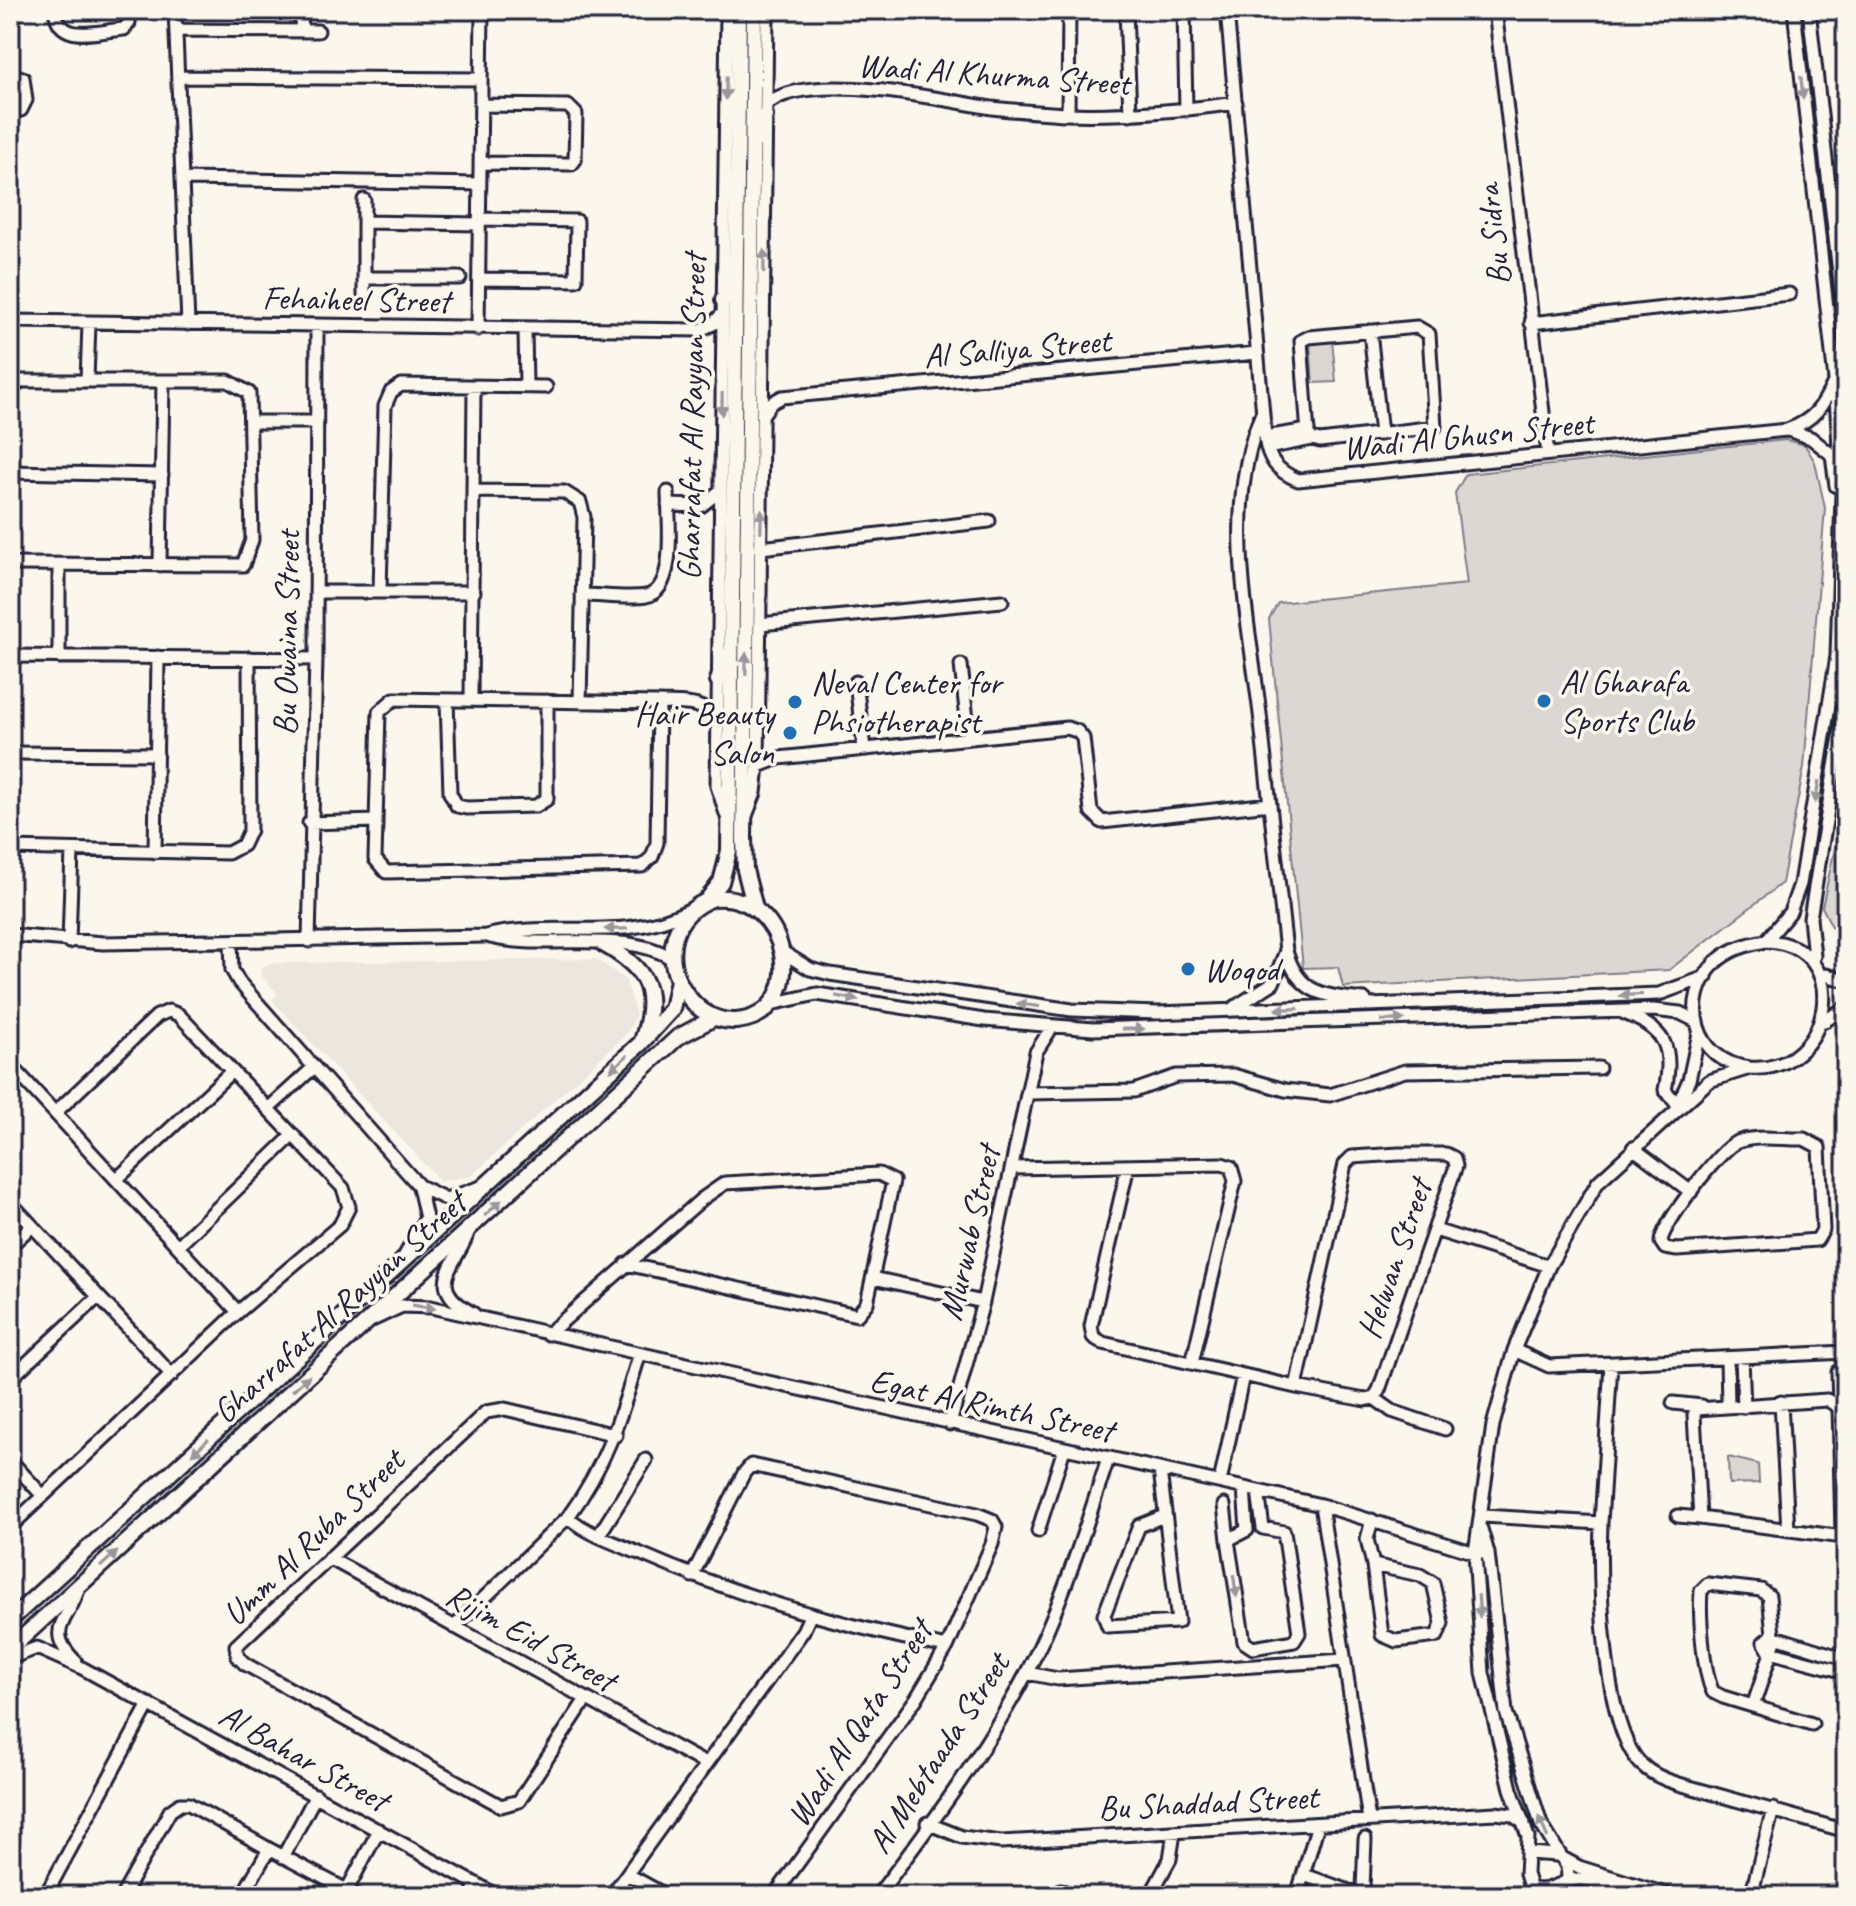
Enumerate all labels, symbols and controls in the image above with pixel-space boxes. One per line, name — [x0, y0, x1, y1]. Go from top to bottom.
street label: Wadi Al Khurma Street — [857, 43, 1135, 105]
one-way arrow — [719, 76, 732, 101]
one-way arrow — [1795, 76, 1808, 101]
street label: Bu Sidra — [1465, 179, 1520, 288]
one-way arrow — [758, 248, 770, 273]
street label: Gharrafat Al Rayyan Street — [667, 249, 715, 581]
street label: Fehaiheel Street — [262, 276, 455, 322]
street label: Al Salliya Street — [922, 318, 1116, 378]
one-way arrow — [716, 392, 728, 417]
street label: Wadi Al Ghusn Street — [1341, 400, 1599, 470]
one-way arrow — [755, 508, 767, 533]
street label: Bu Owaina Street — [263, 526, 309, 736]
one-way arrow — [740, 651, 752, 676]
place label: Al Gharafa Sports Club — [1560, 660, 1696, 742]
place label: Neval Center for Phsiotherapist — [811, 661, 1005, 743]
place label: Hair Beauty Salon — [634, 692, 777, 774]
marker: Al Gharafa Sports Club — [1535, 692, 1553, 710]
marker: Neval Center for Phsiotherapist — [786, 693, 804, 711]
marker: Hair Beauty Salon — [781, 724, 799, 742]
one-way arrow — [1811, 780, 1823, 805]
one-way arrow — [603, 922, 628, 935]
place label: Woqod — [1204, 948, 1284, 991]
marker: Woqod — [1179, 960, 1197, 978]
one-way arrow — [1618, 989, 1643, 1002]
one-way arrow — [835, 993, 860, 1005]
one-way arrow — [1015, 998, 1040, 1011]
one-way arrow — [1274, 1002, 1299, 1015]
one-way arrow — [1381, 1014, 1406, 1027]
one-way arrow — [1121, 1023, 1146, 1035]
one-way arrow — [609, 1054, 629, 1071]
street label: Murwab Street — [928, 1137, 1011, 1324]
street label: Helwan Street — [1347, 1169, 1443, 1344]
street label: Gharrafat Al Rayyan Street — [203, 1179, 478, 1432]
one-way arrow — [483, 1200, 502, 1218]
one-way arrow — [412, 1301, 437, 1314]
street label: Egat Al Rimth Street — [867, 1358, 1122, 1453]
one-way arrow — [291, 1375, 310, 1393]
one-way arrow — [190, 1437, 209, 1455]
street label: Umm Al Ruba Street — [213, 1437, 416, 1634]
one-way arrow — [99, 1550, 118, 1568]
street label: Rijim Eid Street — [439, 1573, 627, 1703]
one-way arrow — [1229, 1574, 1242, 1599]
one-way arrow — [1473, 1594, 1486, 1619]
street label: Wadi Al Qata Street — [776, 1608, 944, 1834]
street label: Al Mebtaada Street — [857, 1642, 1021, 1861]
street label: Al Bahar Street — [212, 1693, 400, 1823]
street label: Bu Shaddad Street — [1097, 1775, 1323, 1829]
one-way arrow — [1537, 1815, 1550, 1838]

